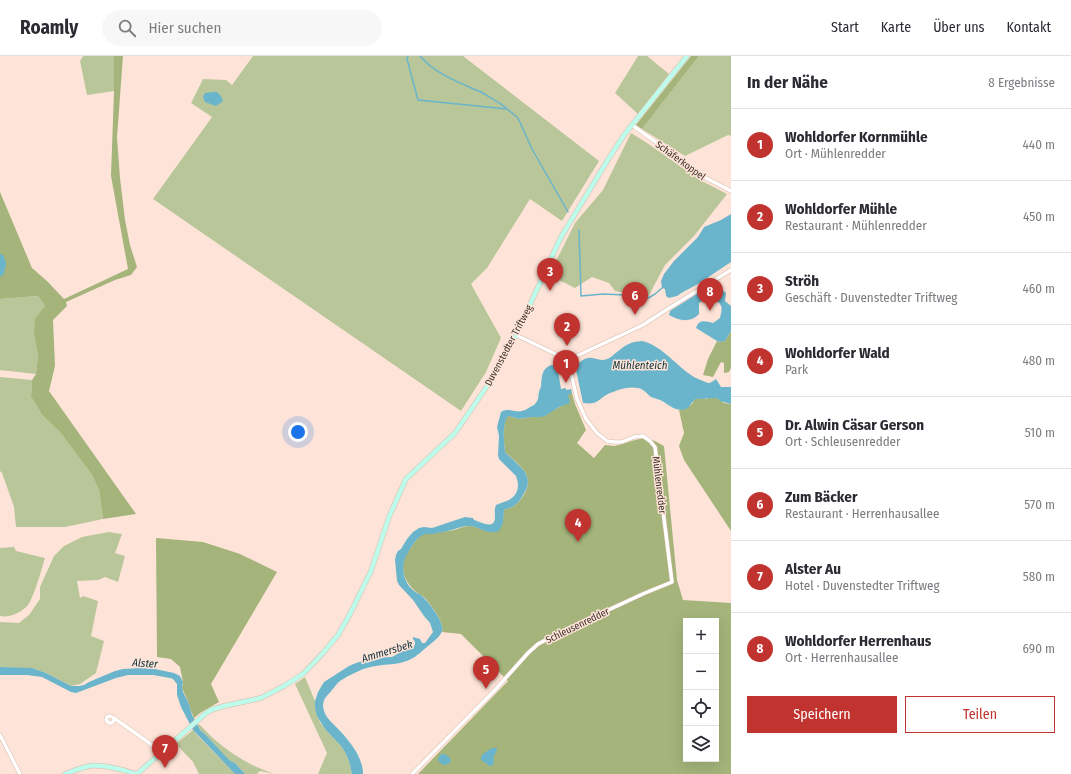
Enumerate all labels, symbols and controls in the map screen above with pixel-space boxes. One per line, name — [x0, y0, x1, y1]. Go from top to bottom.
search box — [102, 10, 382, 46]
text: Roamly — [20, 16, 78, 39]
icon: search — [116, 17, 138, 39]
text: Hier suchen — [148, 19, 221, 37]
text: Start — [831, 19, 859, 36]
text: Karte — [881, 19, 911, 36]
text: Über uns — [933, 19, 985, 36]
text: Kontakt — [1007, 19, 1051, 36]
text: In der Nähe — [747, 72, 828, 93]
text: 8 Ergebnisse — [988, 75, 1055, 90]
text: Wohldorfer Kornmühle — [785, 128, 928, 146]
text: 1 — [757, 137, 763, 152]
text: 440 m — [1023, 137, 1055, 152]
street label: Schäferkoppel — [653, 139, 708, 183]
text: Ort · Mühlenredder — [785, 146, 886, 161]
text: Wohldorfer Mühle — [785, 200, 897, 218]
text: 2 — [757, 209, 763, 224]
text: 450 m — [1023, 209, 1055, 224]
text: Restaurant · Mühlenredder — [785, 218, 927, 233]
pin: 3 — [537, 258, 563, 291]
text: Ströh — [785, 272, 819, 290]
pin: 8 — [697, 278, 723, 311]
text: 3 — [757, 281, 763, 296]
text: 460 m — [1022, 281, 1055, 296]
pin: 6 — [622, 282, 648, 315]
text: Geschäft · Duvenstedter Triftweg — [785, 290, 957, 305]
street label: Duvenstedter Triftweg — [482, 303, 535, 388]
pin: 2 — [554, 313, 580, 346]
text: Wohldorfer Wald — [785, 344, 890, 362]
pin: 1 — [553, 350, 579, 383]
text: 4 — [757, 353, 763, 368]
text: 480 m — [1022, 353, 1055, 368]
water label: Mühlenteich — [613, 359, 668, 372]
text: Park — [785, 362, 808, 377]
text: Dr. Alwin Cäsar Gerson — [785, 416, 924, 434]
your location — [288, 422, 308, 442]
text: 5 — [757, 425, 763, 440]
text: 510 m — [1025, 425, 1055, 440]
text: Ort · Schleusenredder — [785, 434, 901, 449]
street label: Mühlenredder — [650, 456, 669, 515]
text: Zum Bäcker — [785, 488, 857, 506]
text: 6 — [757, 497, 763, 512]
text: 570 m — [1024, 497, 1055, 512]
text: Restaurant · Herrenhausallee — [785, 506, 939, 521]
pin: 4 — [565, 509, 591, 542]
text: Alster Au — [785, 560, 841, 578]
text: 7 — [757, 569, 763, 584]
text: 580 m — [1023, 569, 1055, 584]
text: Hotel · Duvenstedter Triftweg — [785, 578, 940, 593]
street label: Schleusenredder — [544, 605, 612, 646]
map controls — [683, 618, 719, 762]
button: + — [683, 618, 719, 654]
text: Wohldorfer Herrenhaus — [785, 632, 931, 650]
water label: Ammersbek — [359, 637, 415, 666]
text: 8 — [757, 641, 763, 656]
text: 690 m — [1023, 641, 1055, 656]
text: Ort · Herrenhausallee — [785, 650, 898, 665]
button: − — [683, 654, 719, 690]
water label: Alster — [131, 656, 159, 671]
pin: 5 — [473, 656, 499, 689]
button: locate — [683, 690, 719, 726]
button: Speichern — [747, 696, 897, 733]
button: Teilen — [905, 696, 1055, 733]
button: layers — [683, 726, 719, 762]
pin: 7 — [152, 735, 178, 768]

